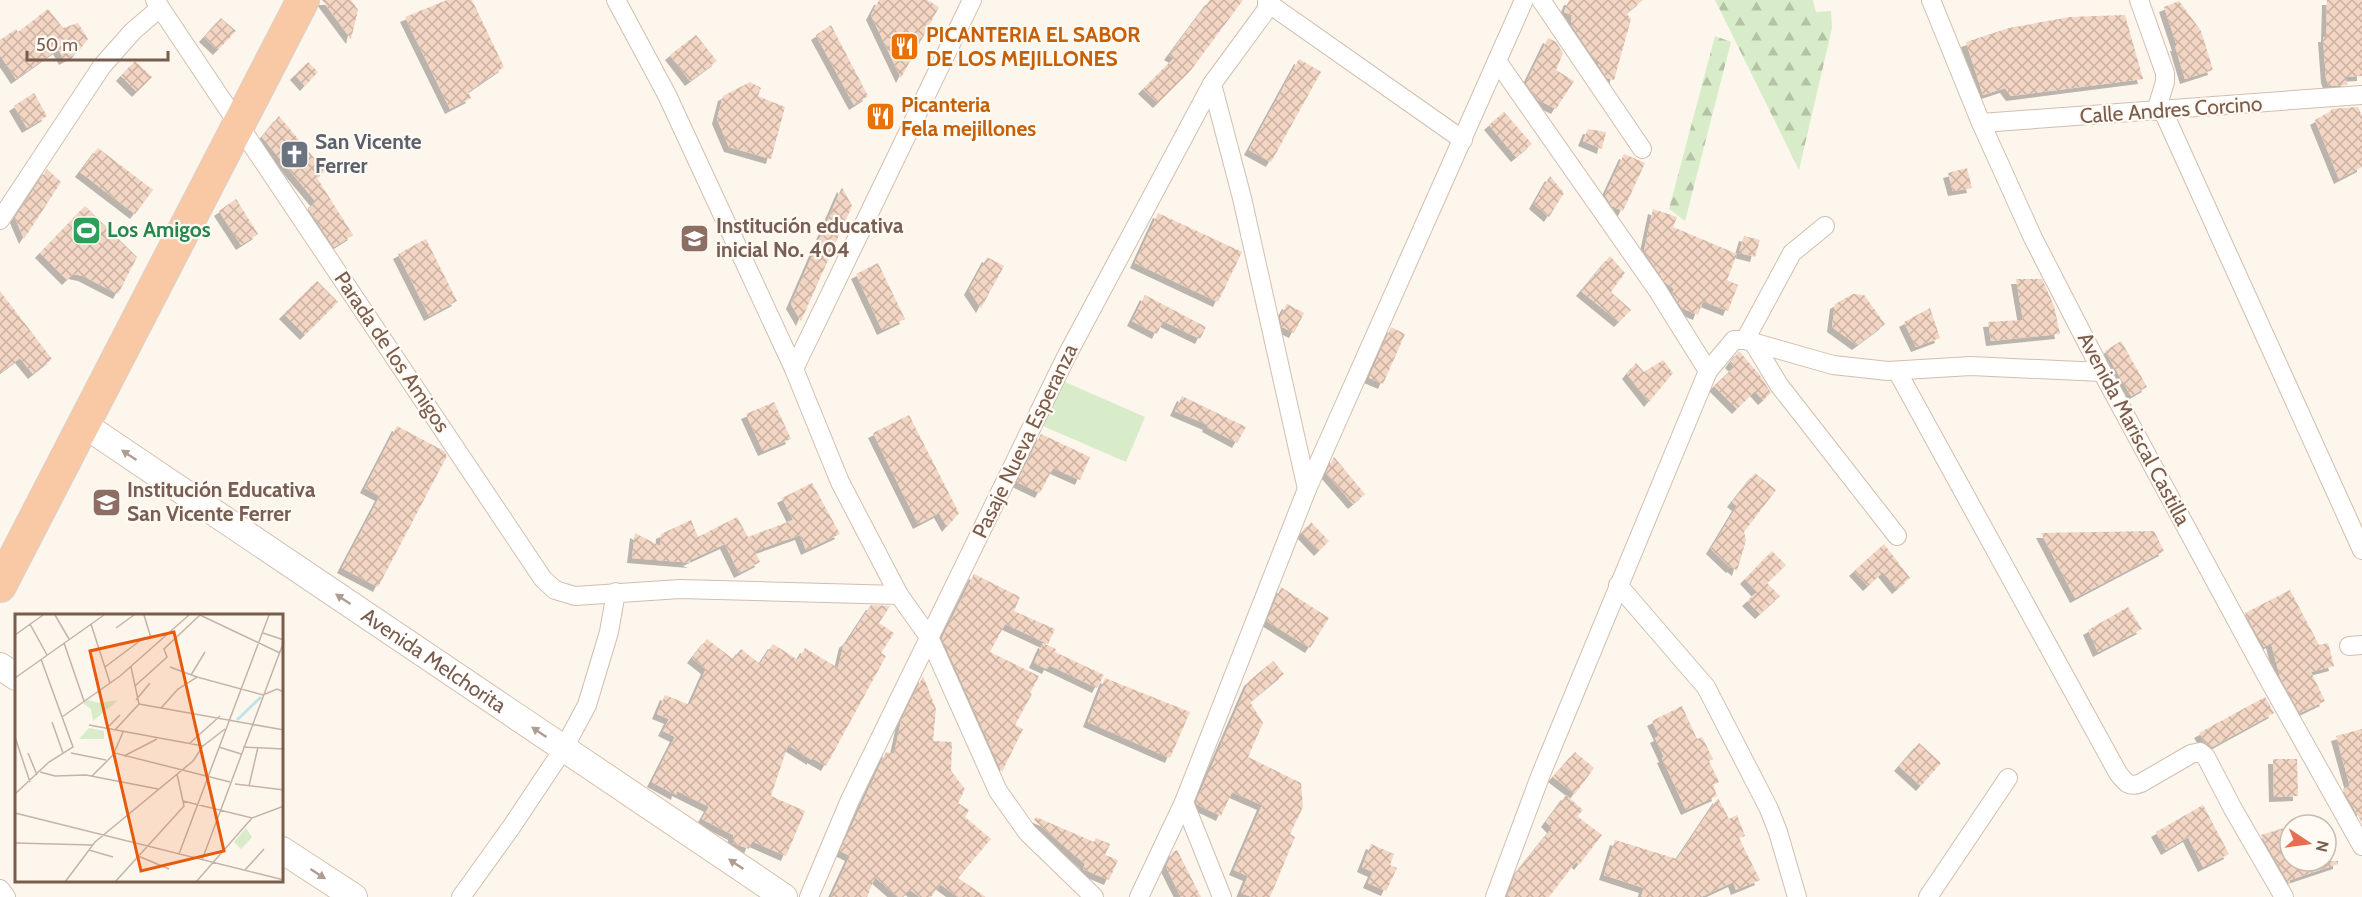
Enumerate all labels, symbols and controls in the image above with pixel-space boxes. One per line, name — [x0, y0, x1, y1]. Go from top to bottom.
place label: PICANTERIA EL SABOR DE LOS MEJILLONES — [926, 22, 1140, 71]
scale bar — [27, 24, 168, 62]
restaurant icon: PICANTERIA EL SABOR DE LOS MEJILLONES — [889, 31, 921, 63]
text: 50 m — [36, 34, 78, 56]
street label: Calle Andres Corcino — [2079, 91, 2263, 128]
place label: Picanteria Fela mejillones — [901, 92, 1036, 141]
restaurant icon: Picanteria Fela mejillones — [864, 101, 896, 133]
place label: San Vicente Ferrer — [315, 129, 422, 178]
church icon: San Vicente Ferrer — [278, 138, 310, 170]
place label: Institución educativa inicial No. 404 — [716, 213, 904, 262]
sports icon: Los Amigos — [70, 214, 102, 246]
place label: Los Amigos — [107, 217, 211, 242]
school or university icon: Institución educativa inicial No. 404 — [679, 222, 711, 254]
street label: Parada de los Amigos — [329, 267, 456, 437]
street label: Avenida Mariscal Castilla — [2073, 328, 2196, 530]
street label: Pasaje Nueva Esperanza — [967, 340, 1083, 542]
one-way arrow — [121, 449, 137, 461]
place label: Institución Educativa San Vicente Ferrer — [127, 477, 316, 526]
school or university icon: Institución Educativa San Vicente Ferrer — [90, 486, 122, 518]
one-way arrow — [335, 593, 351, 605]
street label: Avenida Melchorita — [357, 603, 511, 718]
inset map — [15, 614, 284, 882]
one-way arrow — [531, 726, 548, 737]
north arrow — [2278, 813, 2338, 873]
text: N — [2312, 839, 2333, 854]
one-way arrow — [728, 858, 744, 870]
one-way arrow — [310, 868, 326, 879]

